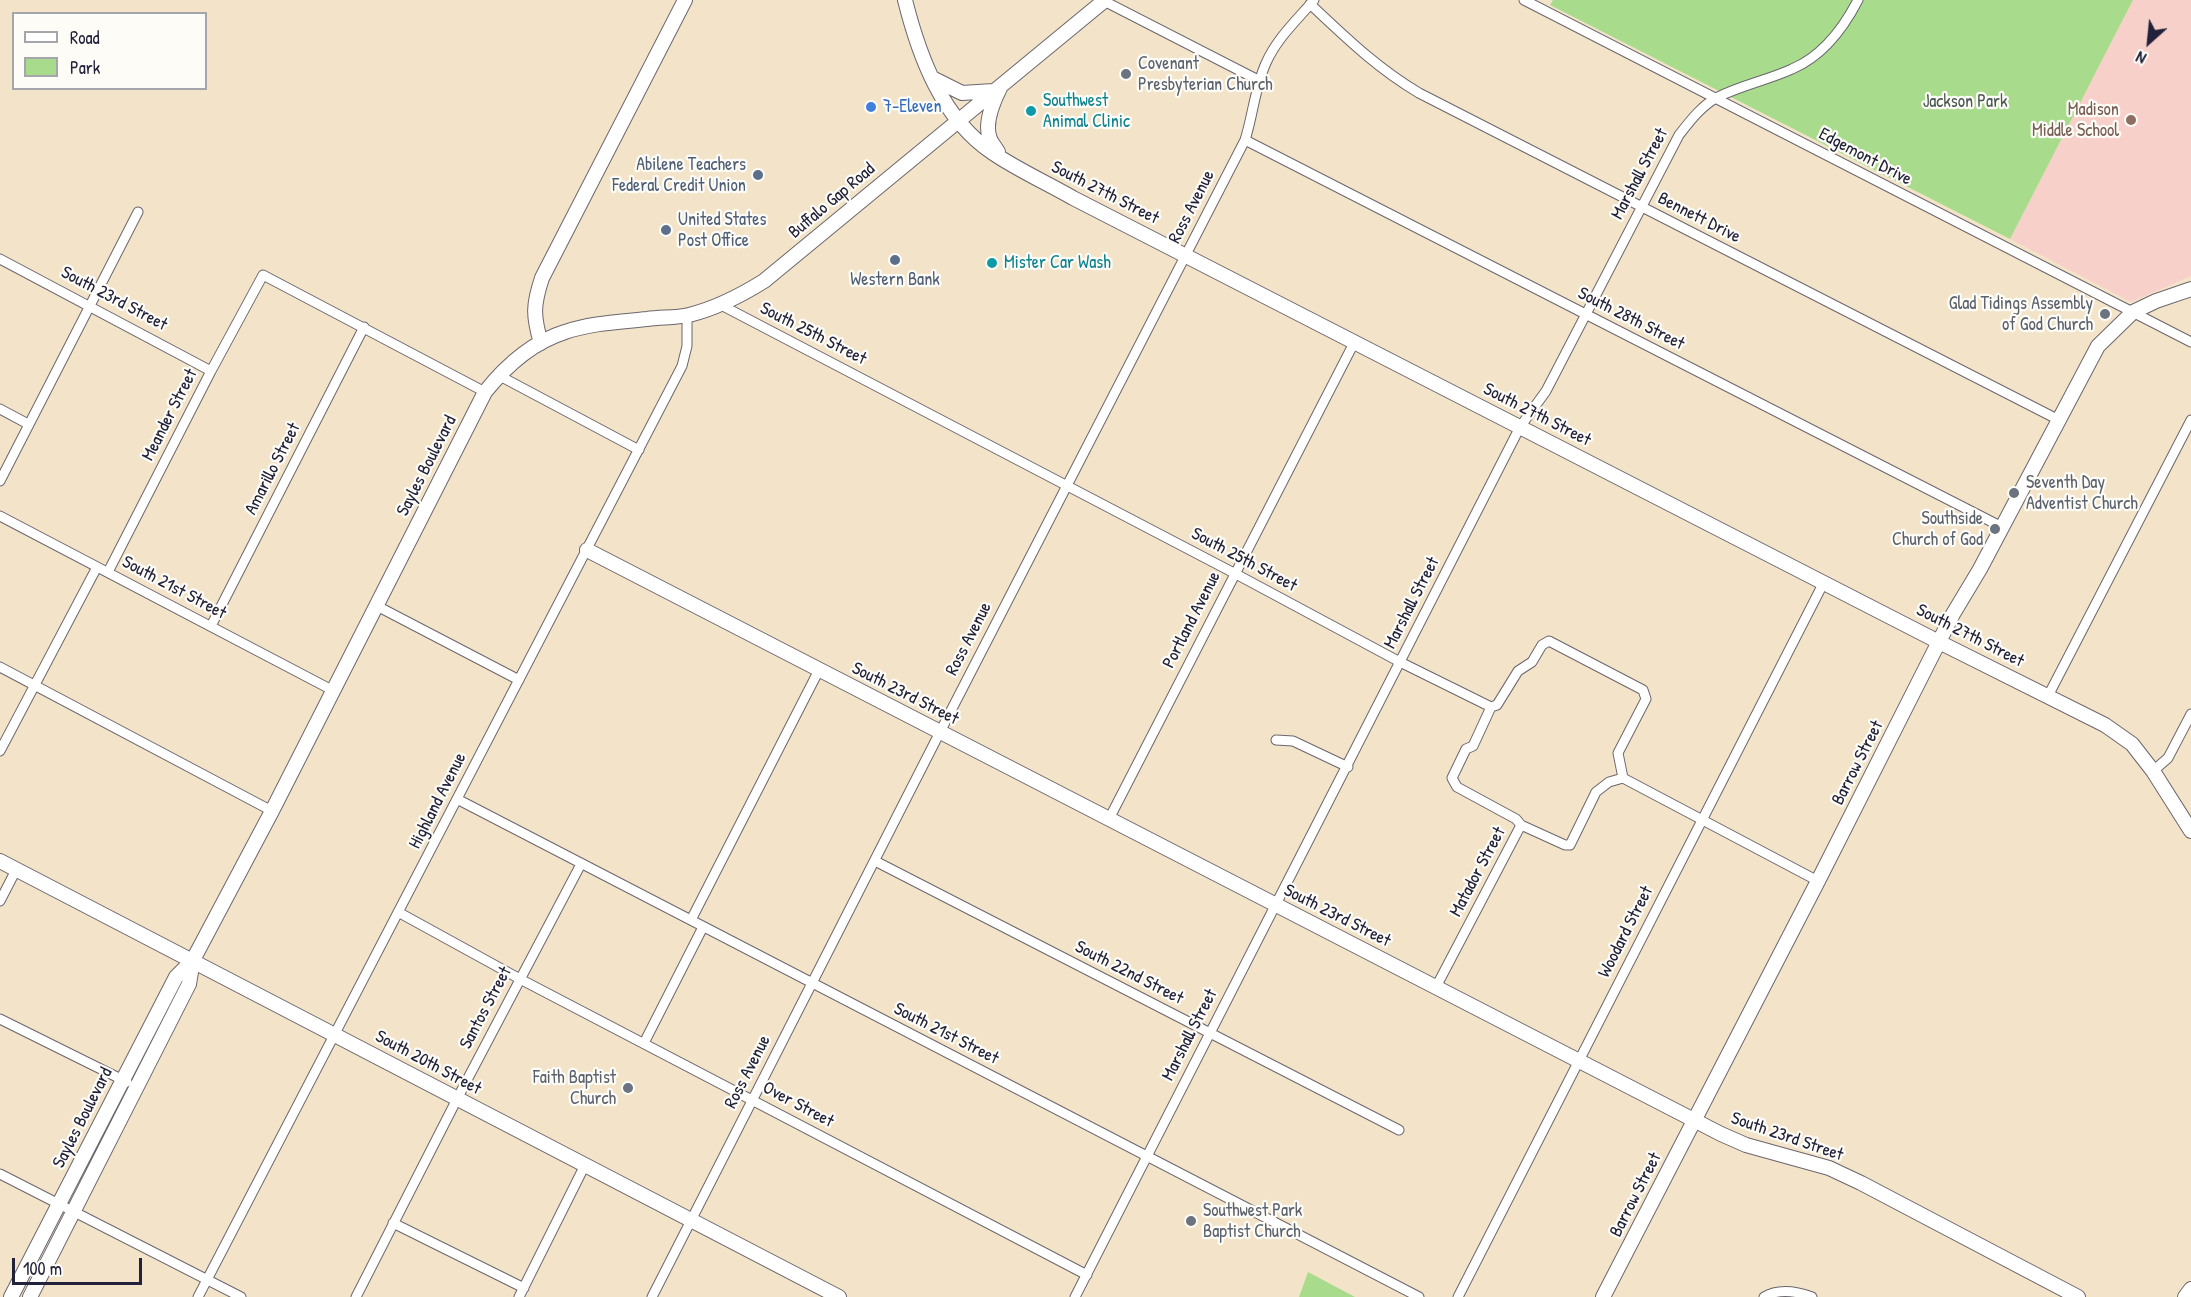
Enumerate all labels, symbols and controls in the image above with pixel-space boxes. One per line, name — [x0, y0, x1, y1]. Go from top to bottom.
legend — [12, 12, 207, 90]
north arrow — [2119, 12, 2179, 72]
text: Road — [70, 25, 100, 50]
text: N — [2132, 46, 2150, 70]
place label: Covenant Presbyterian Church — [1138, 53, 1272, 96]
text: Park — [70, 55, 100, 80]
marker: Covenant Presbyterian Church — [1119, 67, 1133, 81]
place label: Southwest Animal Clinic — [1043, 90, 1130, 132]
park label: Jackson Park — [1923, 91, 2007, 113]
place label: 7-Eleven — [883, 96, 942, 118]
place label: Madison Middle School — [2032, 99, 2119, 142]
marker: 7-Eleven — [864, 100, 878, 114]
marker: Southwest Animal Clinic — [1024, 104, 1038, 118]
marker: Madison Middle School — [2124, 113, 2138, 127]
street label: Edgemont Drive — [1815, 124, 1915, 190]
street label: Marshall Street — [1607, 125, 1673, 223]
place label: Abilene Teachers Federal Credit Union — [612, 154, 746, 196]
street label: South 27th Street — [1048, 157, 1162, 229]
street label: Buffalo Gap Road — [784, 159, 880, 243]
street label: Ross Avenue — [1164, 167, 1220, 247]
marker: Abilene Teachers Federal Credit Union — [751, 168, 765, 182]
street label: Bennett Drive — [1654, 188, 1744, 248]
place label: United States Post Office — [678, 209, 766, 252]
marker: United States Post Office — [659, 223, 673, 237]
place label: Mister Car Wash — [1004, 252, 1111, 274]
marker: Western Bank — [888, 253, 902, 267]
marker: Mister Car Wash — [985, 256, 999, 270]
street label: South 23rd Street — [57, 262, 171, 336]
place label: Western Bank — [850, 269, 940, 291]
street label: South 28th Street — [1574, 283, 1688, 355]
place label: Glad Tidings Assembly of God Church — [1949, 293, 2093, 336]
street label: South 25th Street — [756, 298, 870, 370]
marker: Glad Tidings Assembly of God Church — [2098, 307, 2112, 321]
street label: Meander Street — [138, 365, 202, 465]
street label: South 27th Street — [1480, 379, 1594, 451]
street label: Sayles Boulevard — [392, 412, 462, 520]
street label: Amarillo Street — [241, 420, 305, 518]
place label: Seventh Day Adventist Church — [2026, 472, 2138, 514]
marker: Seventh Day Adventist Church — [2007, 486, 2021, 500]
place label: Southside Church of God — [1892, 508, 1983, 550]
marker: Southside Church of God — [1988, 522, 2002, 536]
street label: South 25th Street — [1188, 523, 1300, 597]
street label: South 21st Street — [118, 552, 230, 624]
street label: Marshall Street — [1380, 554, 1444, 652]
street label: Portland Avenue — [1158, 568, 1226, 672]
street label: Ross Avenue — [941, 599, 997, 679]
street label: South 27th Street — [1913, 600, 2027, 672]
street label: South 23rd Street — [848, 658, 962, 730]
street label: Barrow Street — [1828, 717, 1888, 809]
street label: Highland Avenue — [405, 749, 471, 853]
street label: Matador Street — [1445, 824, 1511, 920]
street label: South 23rd Street — [1280, 880, 1394, 952]
street label: Woodard Street — [1594, 883, 1658, 981]
street label: South 22nd Street — [1071, 936, 1187, 1010]
street label: Santos Street — [455, 963, 517, 1053]
street label: Marshall Street — [1158, 986, 1222, 1084]
street label: South 21st Street — [890, 998, 1002, 1070]
street label: South 20th Street — [371, 1026, 485, 1100]
street label: Ross Avenue — [720, 1032, 776, 1112]
street label: Sayles Boulevard — [48, 1064, 118, 1172]
place label: Faith Baptist Church — [533, 1067, 616, 1110]
street label: Over Street — [759, 1077, 837, 1133]
marker: Faith Baptist Church — [621, 1081, 635, 1095]
street label: South 23rd Street — [1728, 1108, 1846, 1166]
street label: Barrow Street — [1606, 1149, 1666, 1241]
place label: Southwest Park Baptist Church — [1203, 1200, 1302, 1242]
marker: Southwest Park Baptist Church — [1184, 1214, 1198, 1228]
scale bar — [15, 1246, 146, 1284]
text: 100 m — [23, 1256, 62, 1281]

